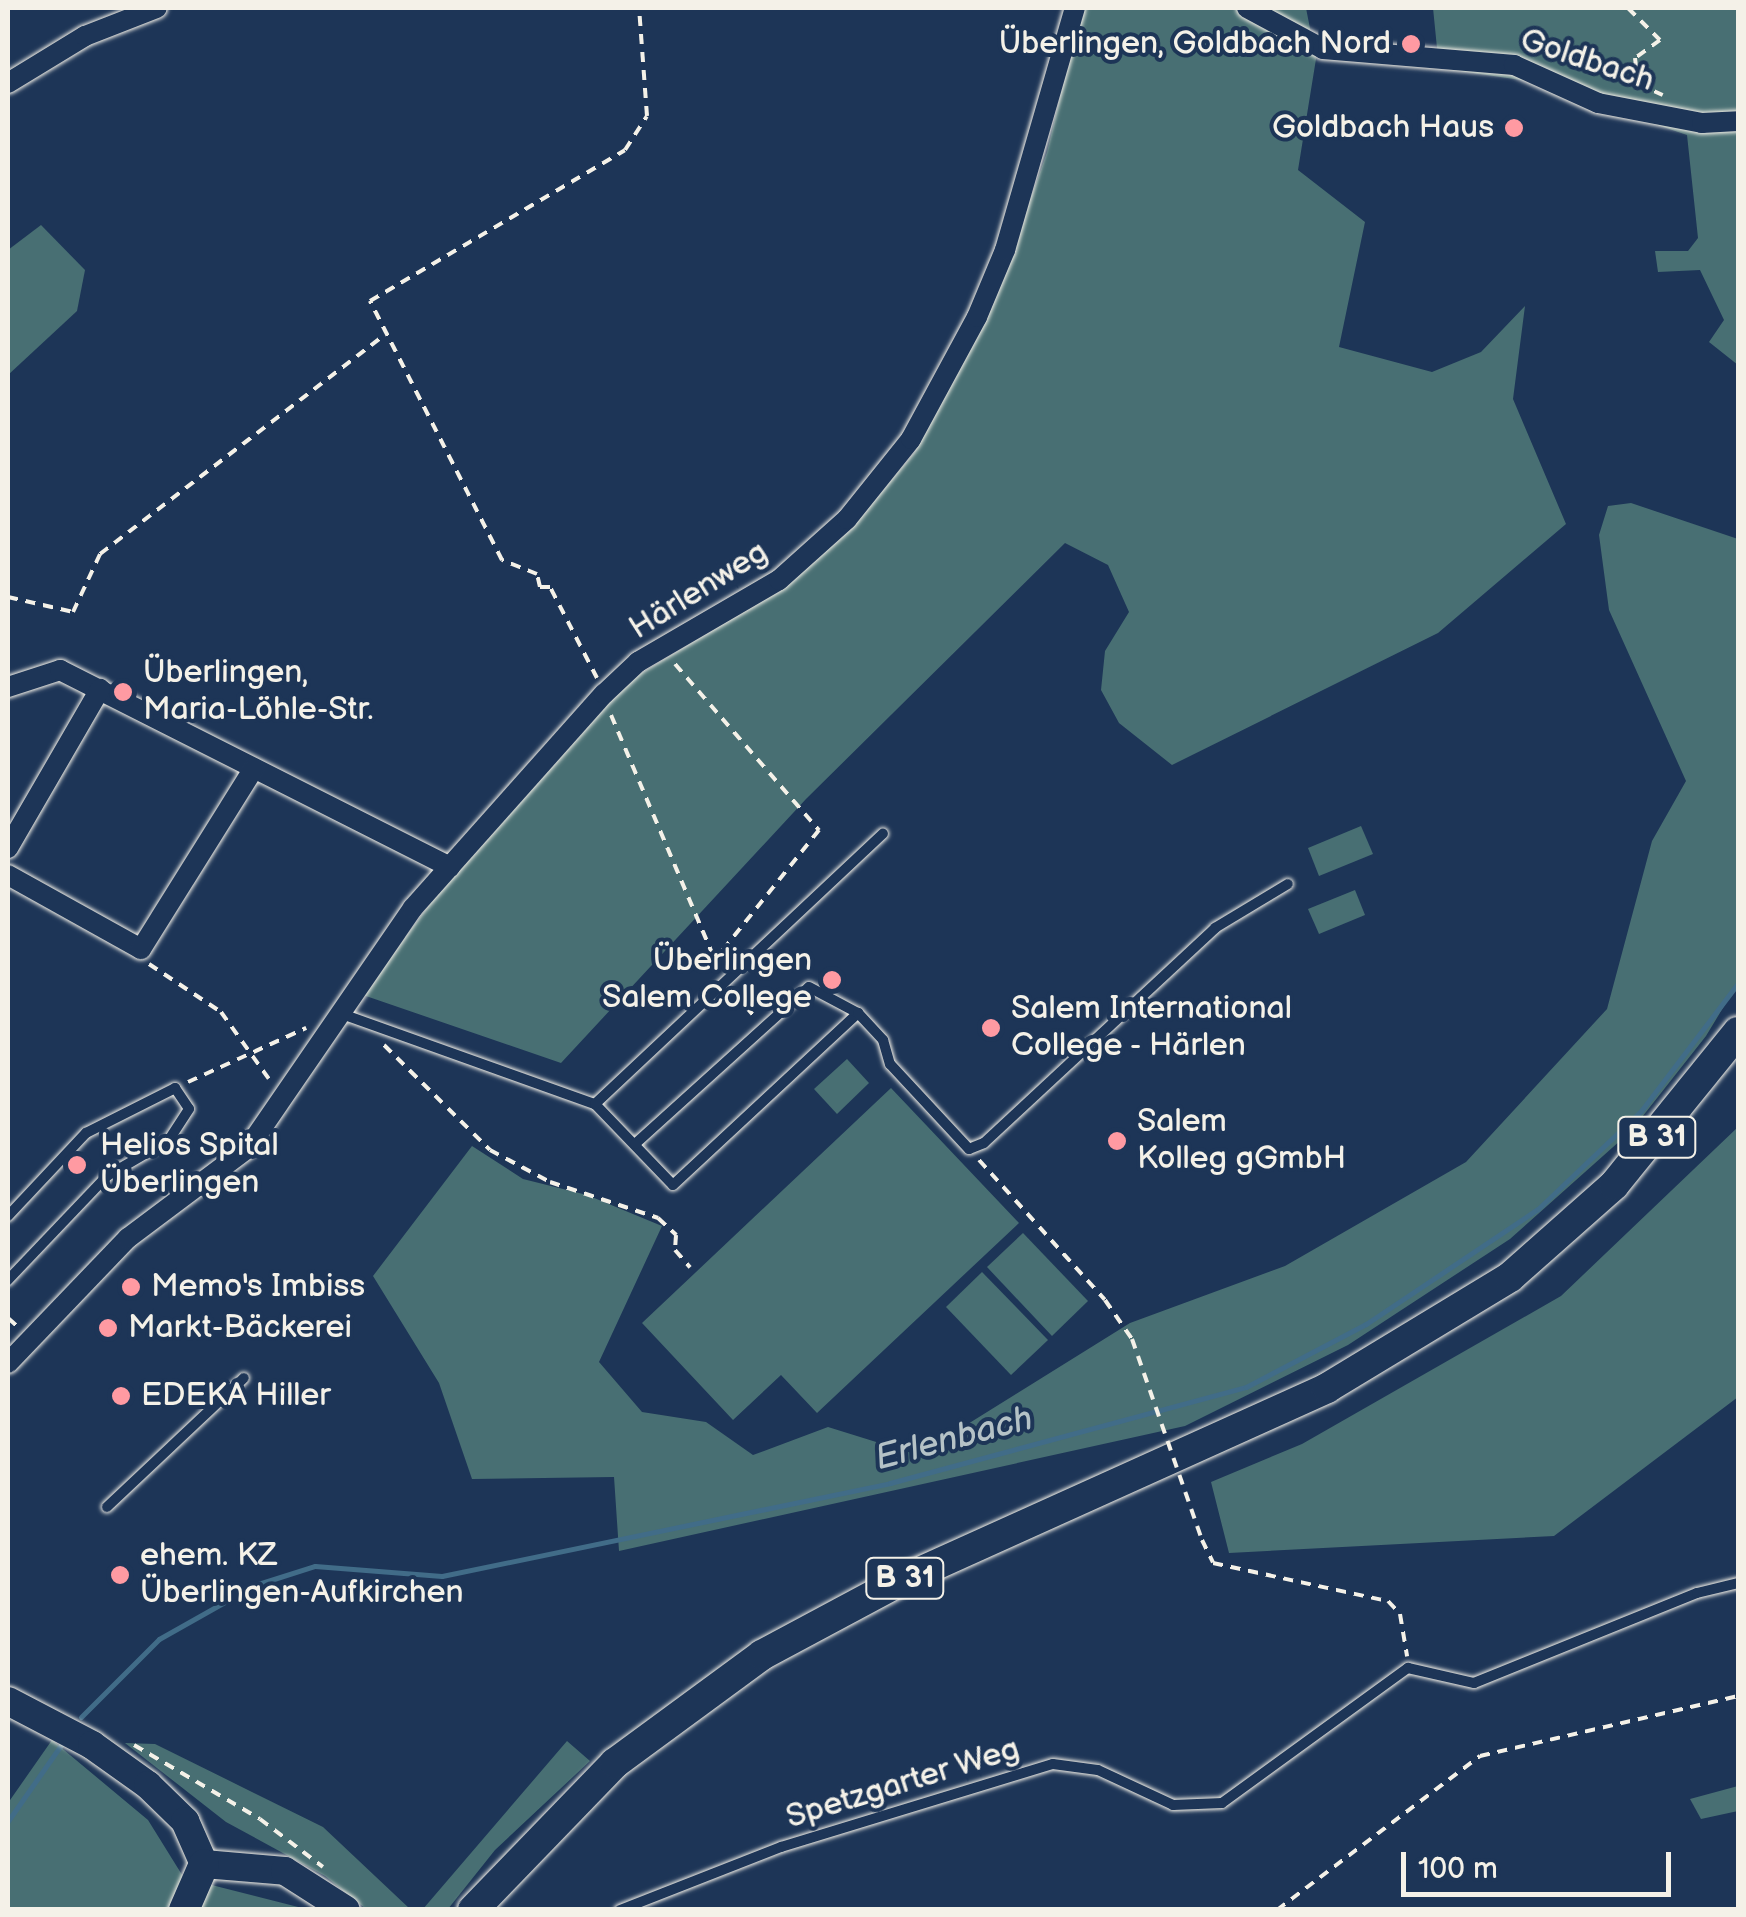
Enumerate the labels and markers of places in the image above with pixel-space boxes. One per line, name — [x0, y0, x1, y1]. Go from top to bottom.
place label: Überlingen, Goldbach Nord — [999, 25, 1391, 63]
marker: Überlingen, Goldbach Nord — [1400, 33, 1422, 55]
place label: Goldbach Haus — [1272, 109, 1494, 147]
marker: Goldbach Haus — [1503, 117, 1525, 139]
place label: Überlingen, Maria-Löhle-Str. — [143, 655, 374, 730]
marker: Überlingen, Maria-Löhle-Str. — [112, 681, 134, 703]
place label: Überlingen Salem College — [602, 943, 812, 1018]
marker: Überlingen Salem College — [821, 969, 843, 991]
place label: Salem International College - Härlen — [1011, 991, 1292, 1066]
marker: Salem International College - Härlen — [980, 1017, 1002, 1039]
place label: Salem Kolleg gGmbH — [1137, 1104, 1346, 1179]
place label: Helios Spital Überlingen — [100, 1128, 279, 1203]
marker: Salem Kolleg gGmbH — [1106, 1130, 1128, 1152]
marker: Helios Spital Überlingen — [64, 1152, 90, 1178]
place label: Memo's Imbiss — [151, 1268, 365, 1306]
marker: Memo's Imbiss — [120, 1276, 142, 1298]
place label: Markt-Bäckerei — [128, 1309, 352, 1347]
marker: Markt-Bäckerei — [97, 1317, 119, 1339]
place label: EDEKA Hiller — [141, 1377, 331, 1415]
marker: EDEKA Hiller — [110, 1385, 132, 1407]
place label: ehem. KZ Überlingen-Aufkirchen — [140, 1538, 463, 1613]
marker: ehem. KZ Überlingen-Aufkirchen — [109, 1564, 131, 1586]

